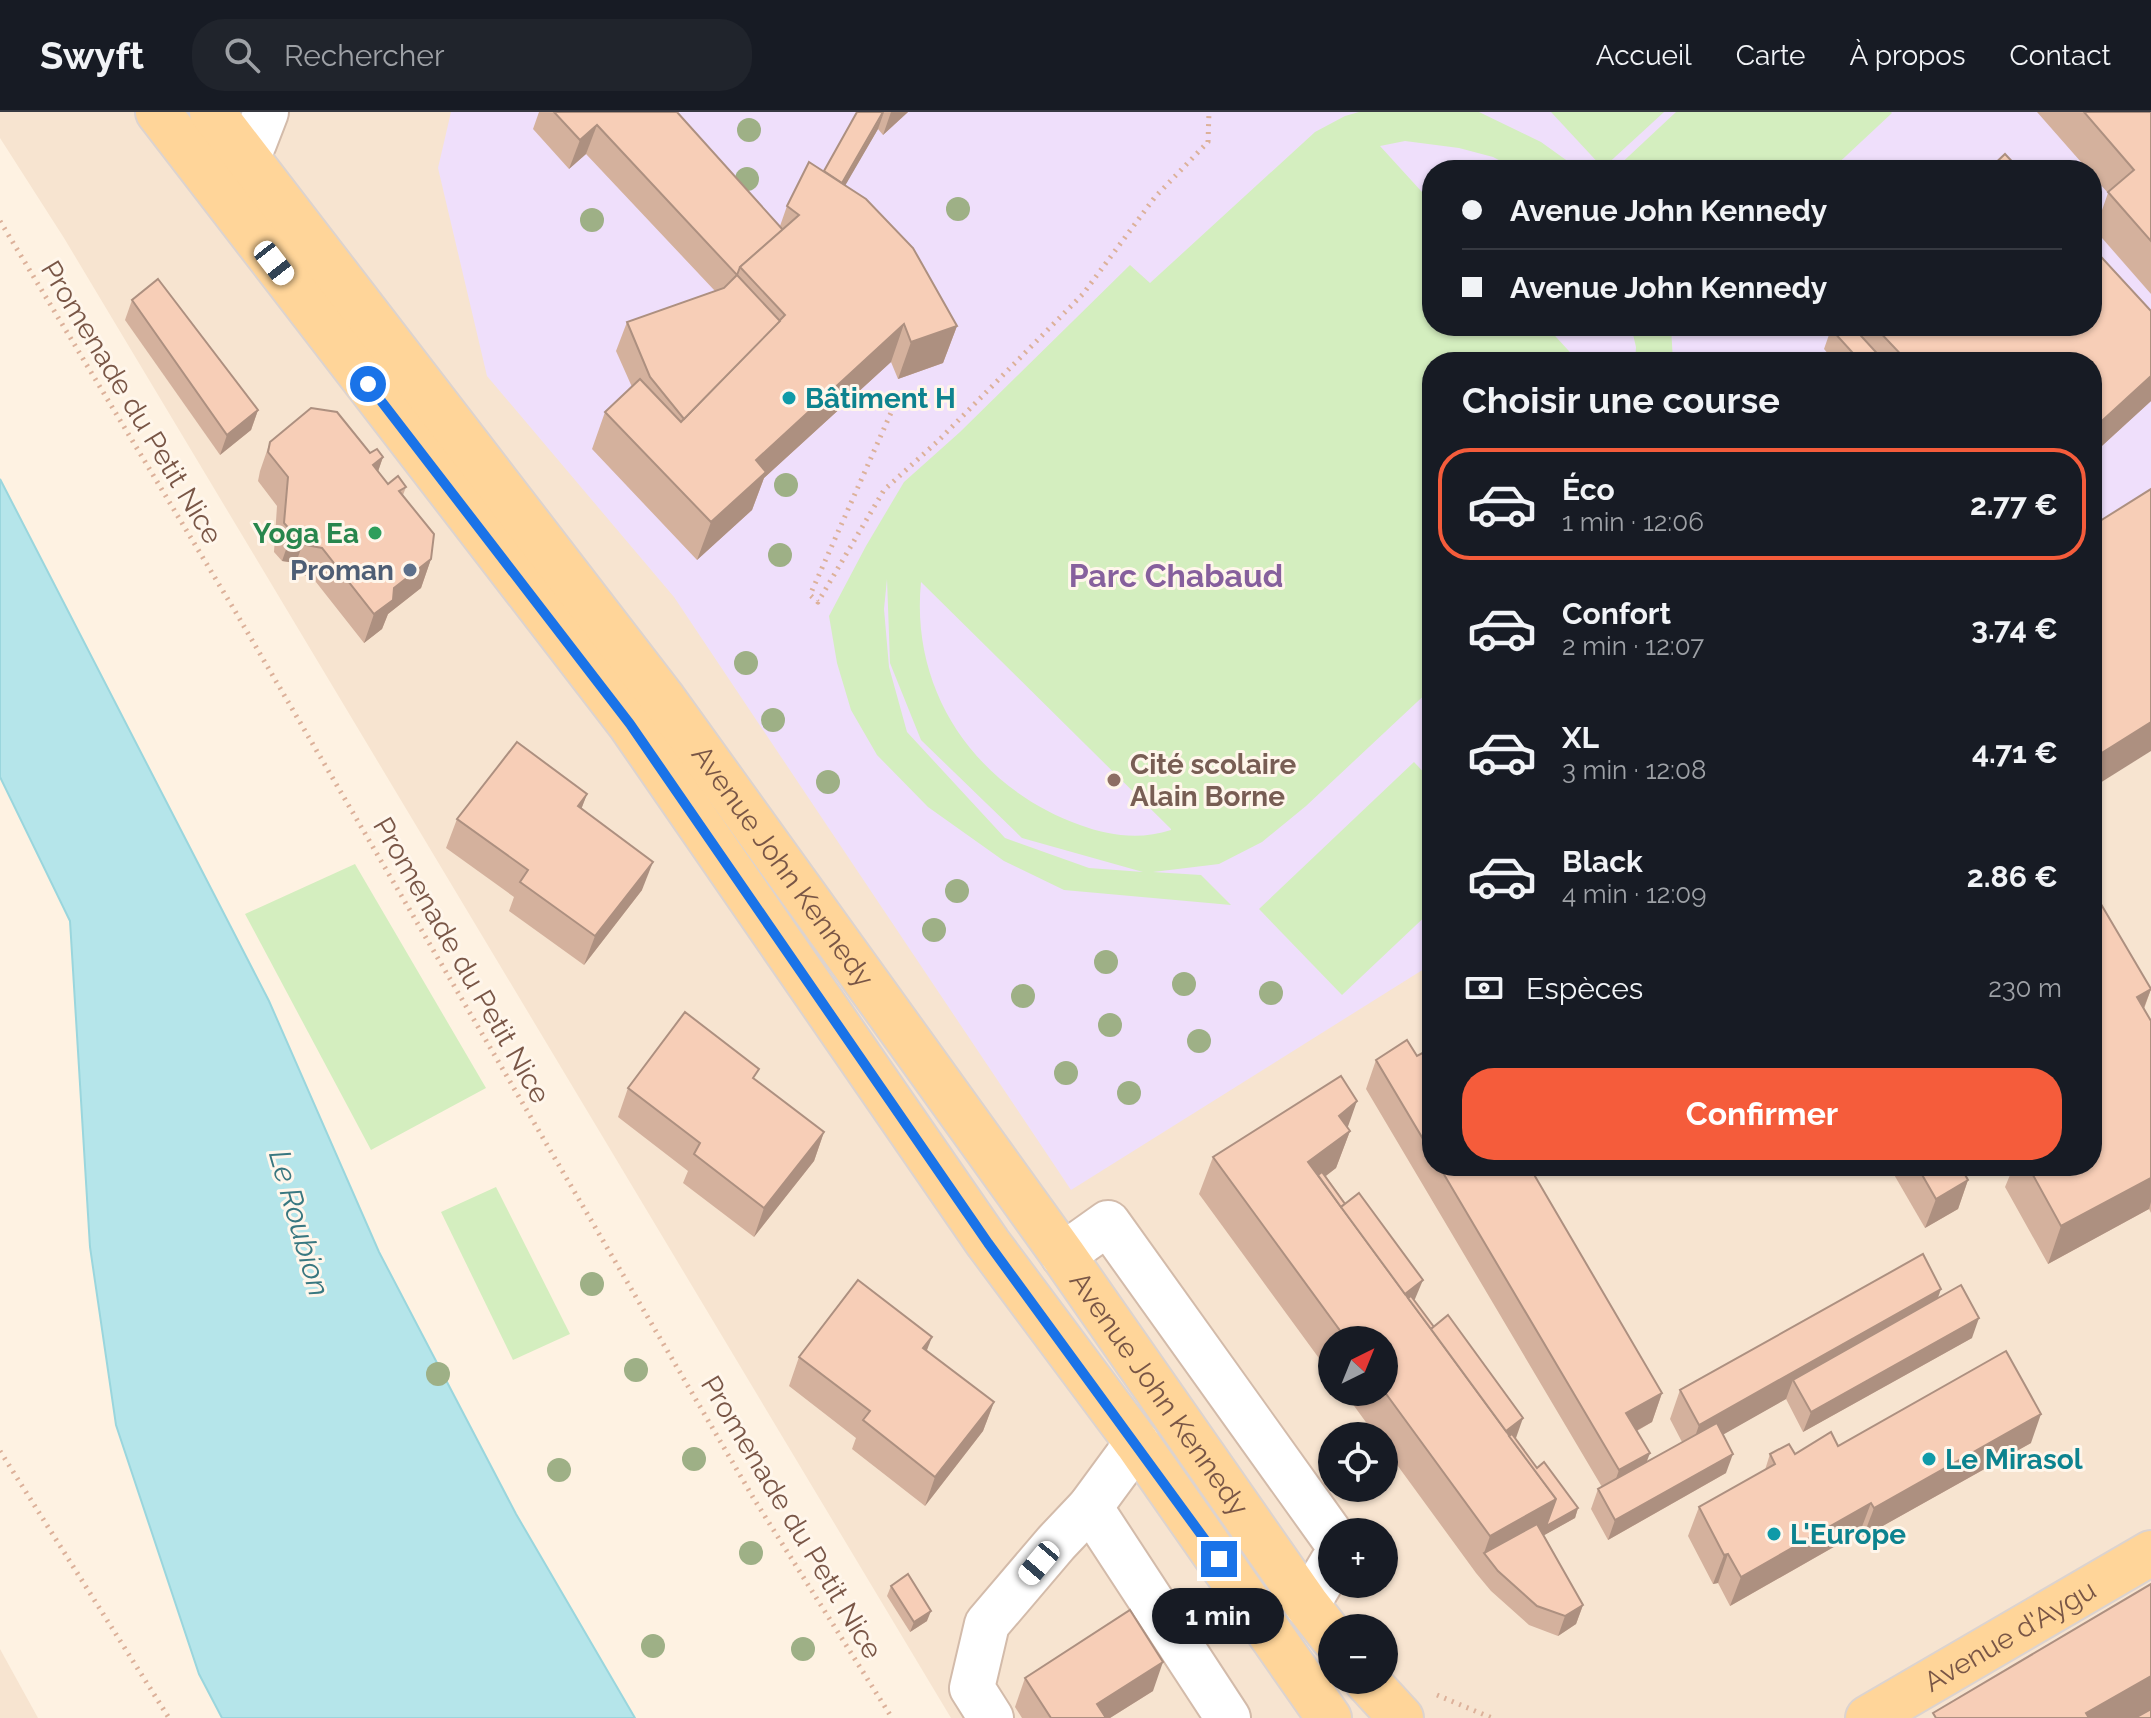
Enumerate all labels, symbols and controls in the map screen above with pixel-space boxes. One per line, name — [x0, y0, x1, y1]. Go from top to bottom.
search box — [192, 19, 752, 91]
text: Swyft — [40, 33, 144, 78]
icon: search — [220, 33, 264, 77]
text: Rechercher — [284, 38, 444, 73]
text: Accueil — [1596, 39, 1692, 72]
text: Carte — [1736, 39, 1806, 72]
text: À propos — [1850, 39, 1966, 72]
text: Contact — [2010, 39, 2111, 72]
text: Avenue John Kennedy — [1510, 193, 1827, 228]
car — [250, 237, 298, 289]
street label: Promenade du Petit Nice — [34, 255, 229, 550]
text: Avenue John Kennedy — [1510, 270, 1827, 305]
route start — [350, 366, 386, 402]
text: Choisir une course — [1462, 379, 1780, 421]
place label: Bâtiment H — [805, 382, 956, 415]
marker: Bâtiment H — [780, 389, 798, 407]
icon: car — [1466, 468, 1538, 540]
text: Éco — [1562, 472, 1615, 507]
text: 2.77 € — [1970, 487, 2058, 522]
text: 1 min · 12:06 — [1562, 507, 1704, 537]
place label: Yoga Ea — [253, 517, 359, 550]
marker: Yoga Ea — [366, 524, 384, 542]
place label: Proman — [290, 554, 394, 587]
district label: Parc Chabaud — [1069, 557, 1283, 594]
marker: Proman — [401, 561, 419, 579]
icon: car — [1466, 592, 1538, 664]
text: Confort — [1562, 596, 1671, 631]
text: 3.74 € — [1971, 611, 2058, 646]
text: 2 min · 12:07 — [1562, 631, 1704, 661]
icon: car — [1466, 716, 1538, 788]
text: XL — [1562, 720, 1599, 755]
text: 4.71 € — [1972, 735, 2058, 770]
street label: Avenue John Kennedy — [685, 739, 881, 993]
place label: Cité scolaire Alain Borne — [1130, 748, 1297, 813]
text: 3 min · 12:08 — [1562, 755, 1706, 785]
marker: Cité scolaire Alain Borne — [1105, 771, 1123, 789]
street label: Promenade du Petit Nice — [366, 812, 557, 1109]
icon: car — [1466, 840, 1538, 912]
text: Black — [1562, 844, 1643, 879]
text: 2.86 € — [1967, 859, 2058, 894]
text: 4 min · 12:09 — [1562, 879, 1706, 909]
icon: cash — [1462, 966, 1506, 1010]
text: Espèces — [1526, 971, 1643, 1006]
text: 230 m — [1988, 973, 2062, 1003]
button: Confirmer — [1462, 1068, 2062, 1160]
water label: Le Roubion — [262, 1146, 337, 1300]
street label: Avenue John Kennedy — [1063, 1266, 1255, 1522]
north arrow — [1318, 1326, 1398, 1406]
map controls — [1318, 1326, 1398, 1694]
street label: Promenade du Petit Nice — [694, 1370, 889, 1665]
button: locate — [1318, 1422, 1398, 1502]
place label: Le Mirasol — [1945, 1443, 2083, 1476]
marker: Le Mirasol — [1920, 1450, 1938, 1468]
button: + — [1318, 1518, 1398, 1598]
place label: L'Europe — [1790, 1518, 1906, 1551]
marker: L'Europe — [1765, 1525, 1783, 1543]
car — [1014, 1537, 1064, 1589]
route end — [1201, 1541, 1237, 1577]
street label: Avenue d'Aygu — [1918, 1573, 2102, 1699]
callout: 1 min — [1153, 1587, 1285, 1643]
text: 1 min — [1185, 1601, 1251, 1631]
button: − — [1318, 1614, 1398, 1694]

